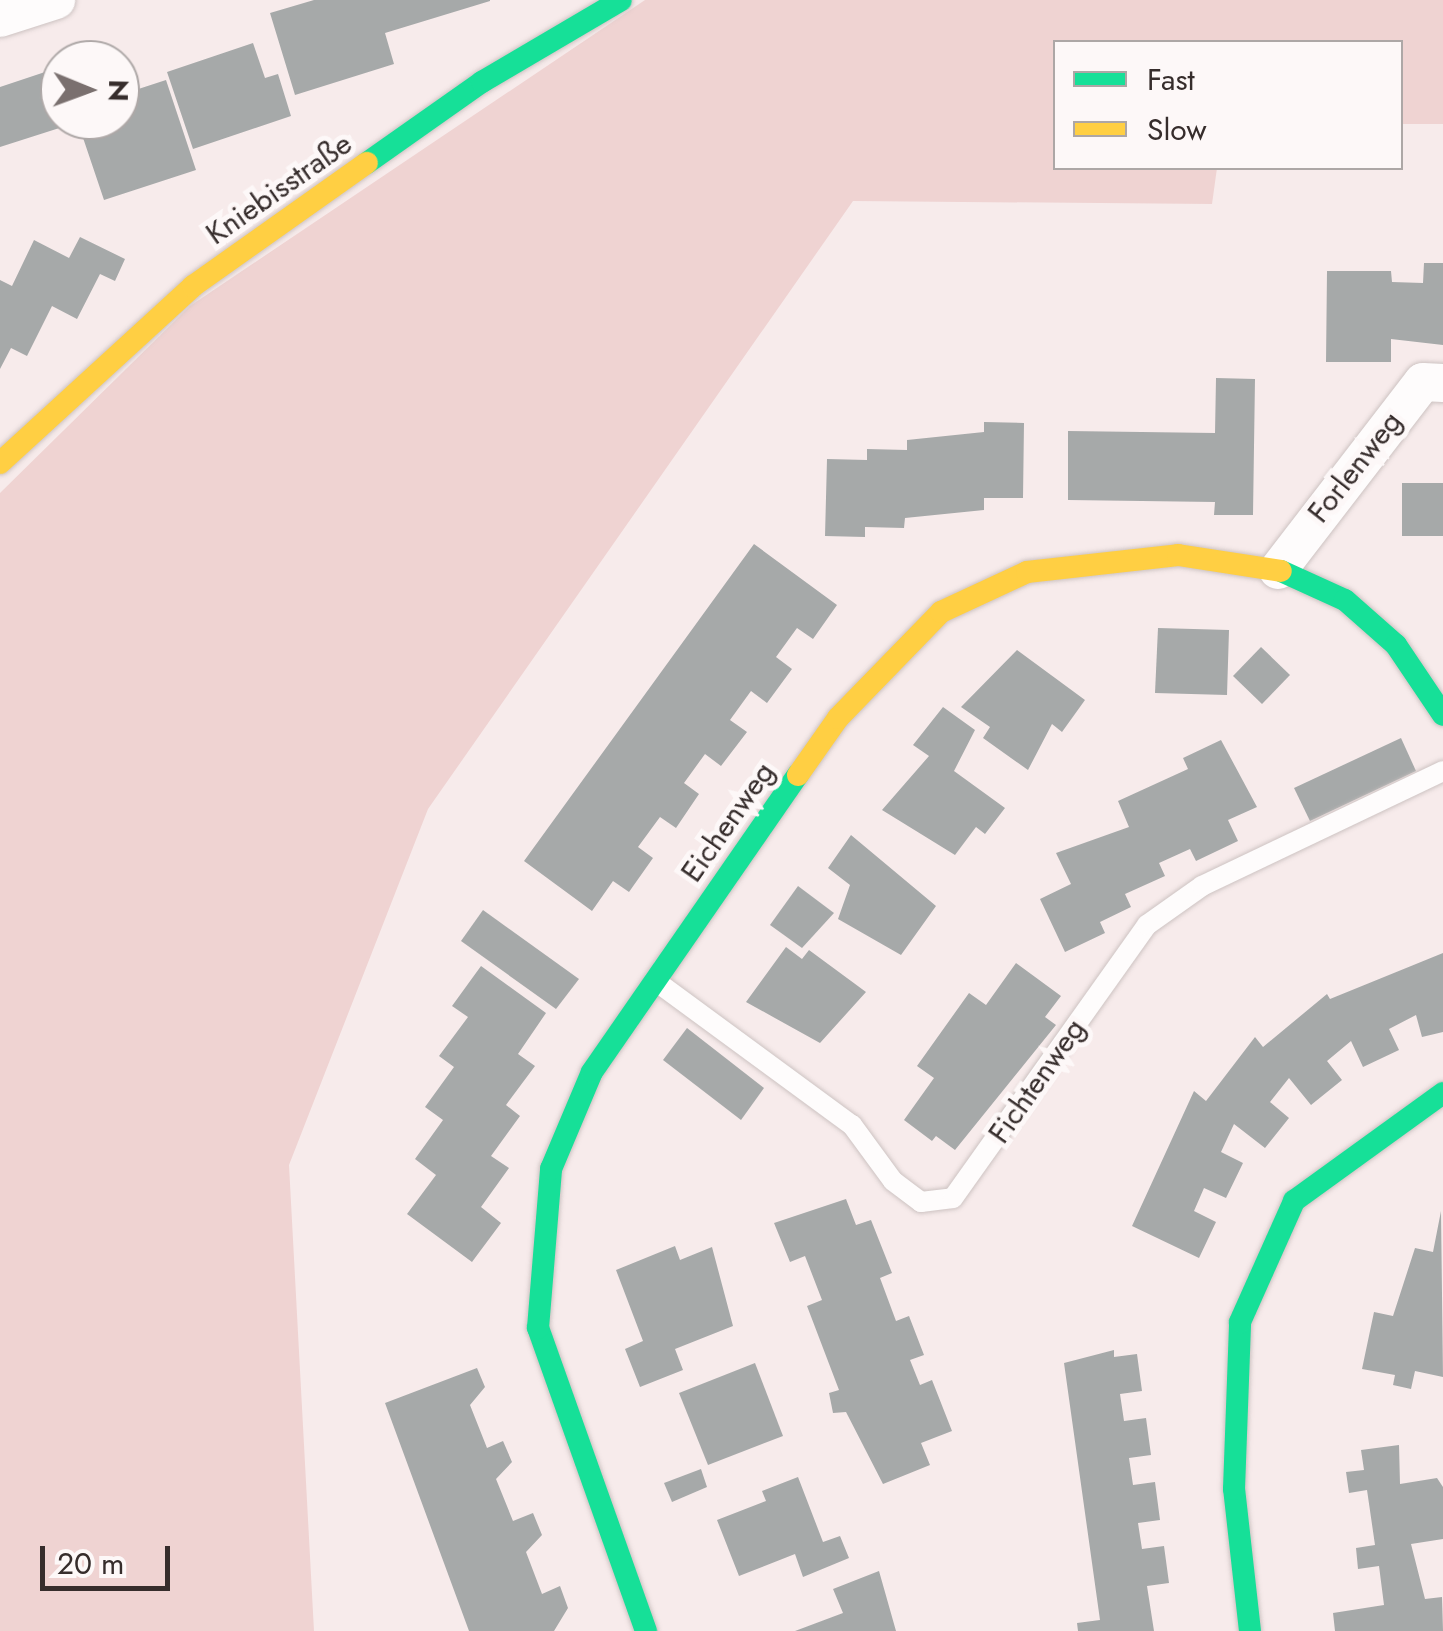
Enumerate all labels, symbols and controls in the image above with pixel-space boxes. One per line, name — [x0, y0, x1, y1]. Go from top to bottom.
north arrow — [40, 40, 140, 140]
legend — [1053, 40, 1403, 170]
text: Fast — [1147, 58, 1195, 101]
text: N — [98, 79, 139, 102]
text: Slow — [1147, 108, 1207, 151]
street label: Kniebisstraße — [199, 126, 359, 252]
street label: Forlenweg — [1300, 404, 1410, 530]
street label: Eichenweg — [674, 755, 782, 889]
street label: Fichtenweg — [981, 1012, 1093, 1150]
scale bar — [45, 1526, 175, 1588]
text: 20 m — [57, 1542, 124, 1585]

